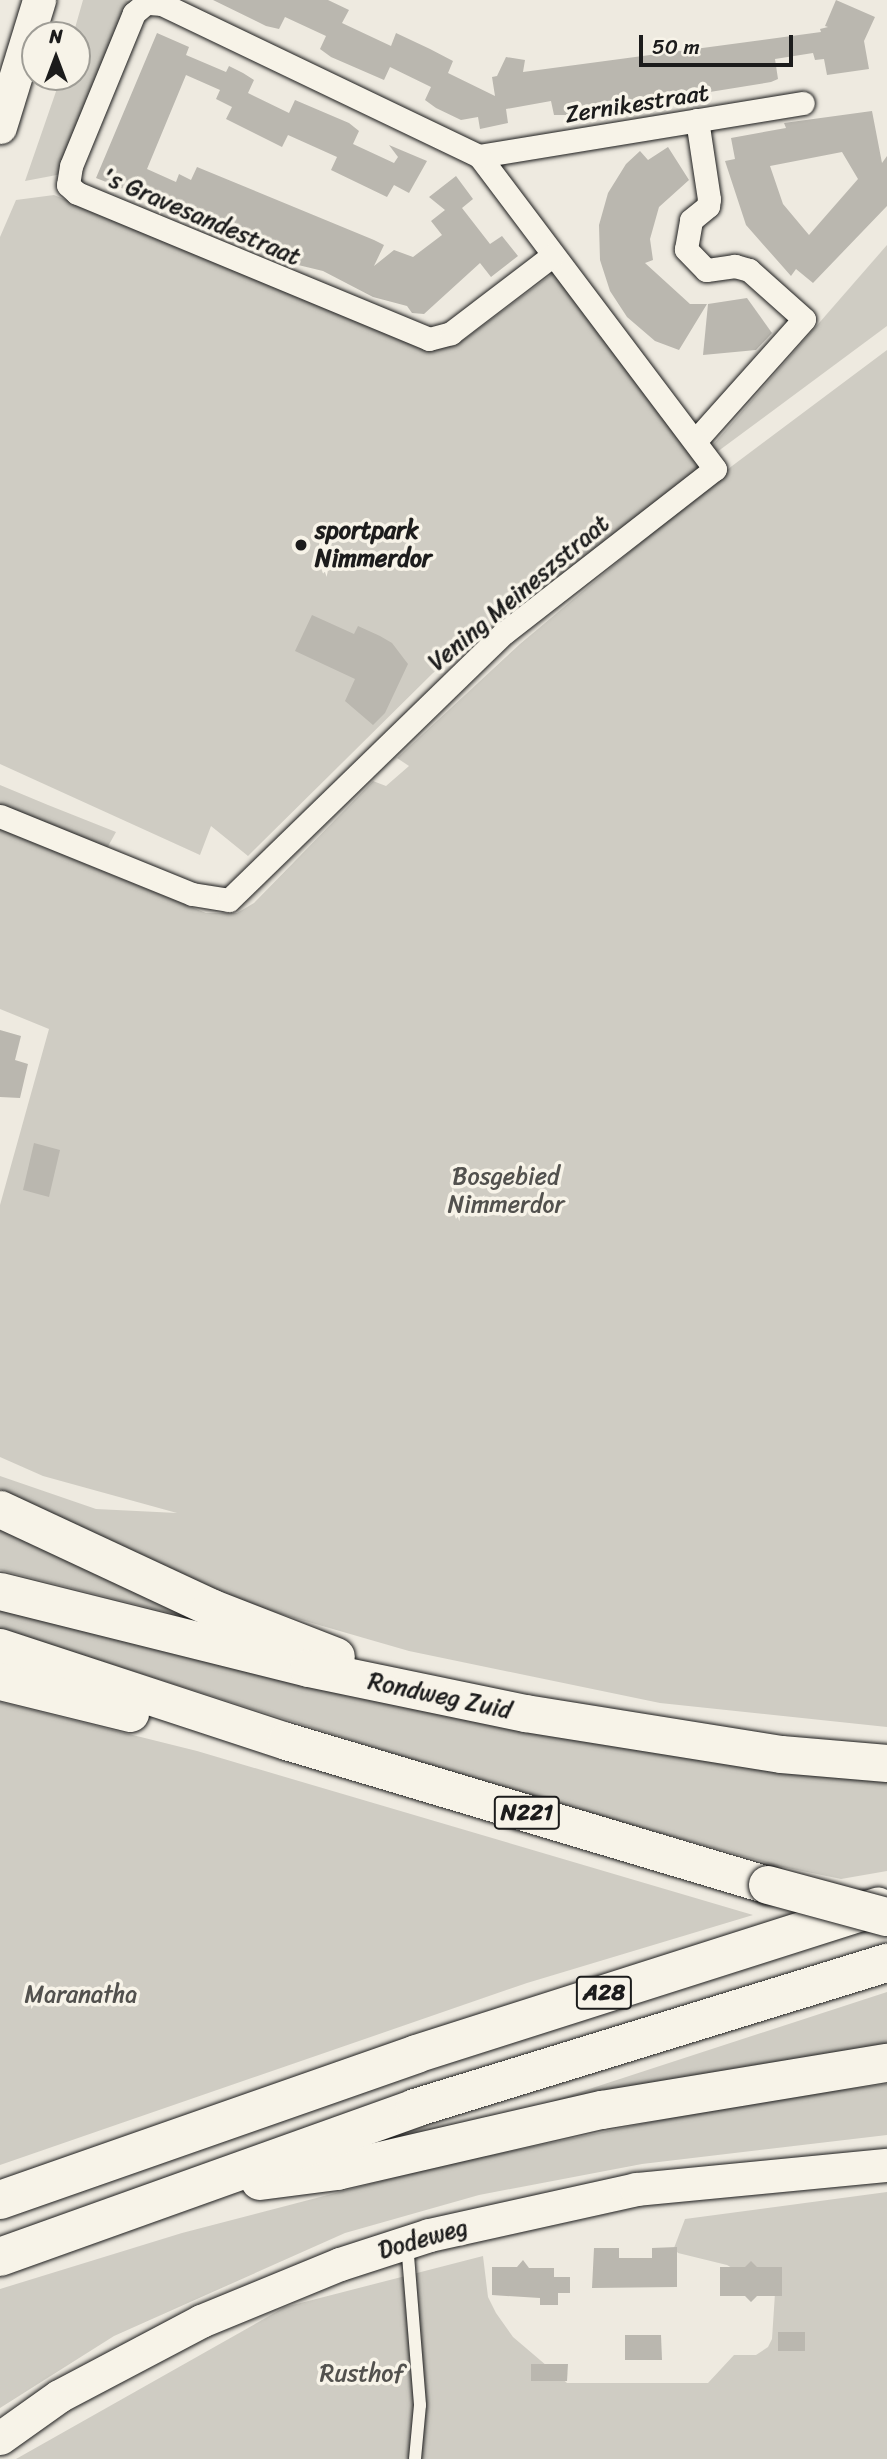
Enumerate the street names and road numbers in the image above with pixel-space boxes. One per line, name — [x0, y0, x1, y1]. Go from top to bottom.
street label: Zernikestraat — [563, 78, 711, 130]
street label: 's Gravesandestraat — [99, 163, 303, 271]
street label: Vening Meineszstraat — [423, 509, 615, 677]
street label: Rondweg Zuid — [366, 1667, 514, 1725]
road number: N221 — [494, 1794, 560, 1832]
road number: A28 — [574, 1974, 634, 2012]
street label: Dodeweg — [375, 2213, 471, 2265]

